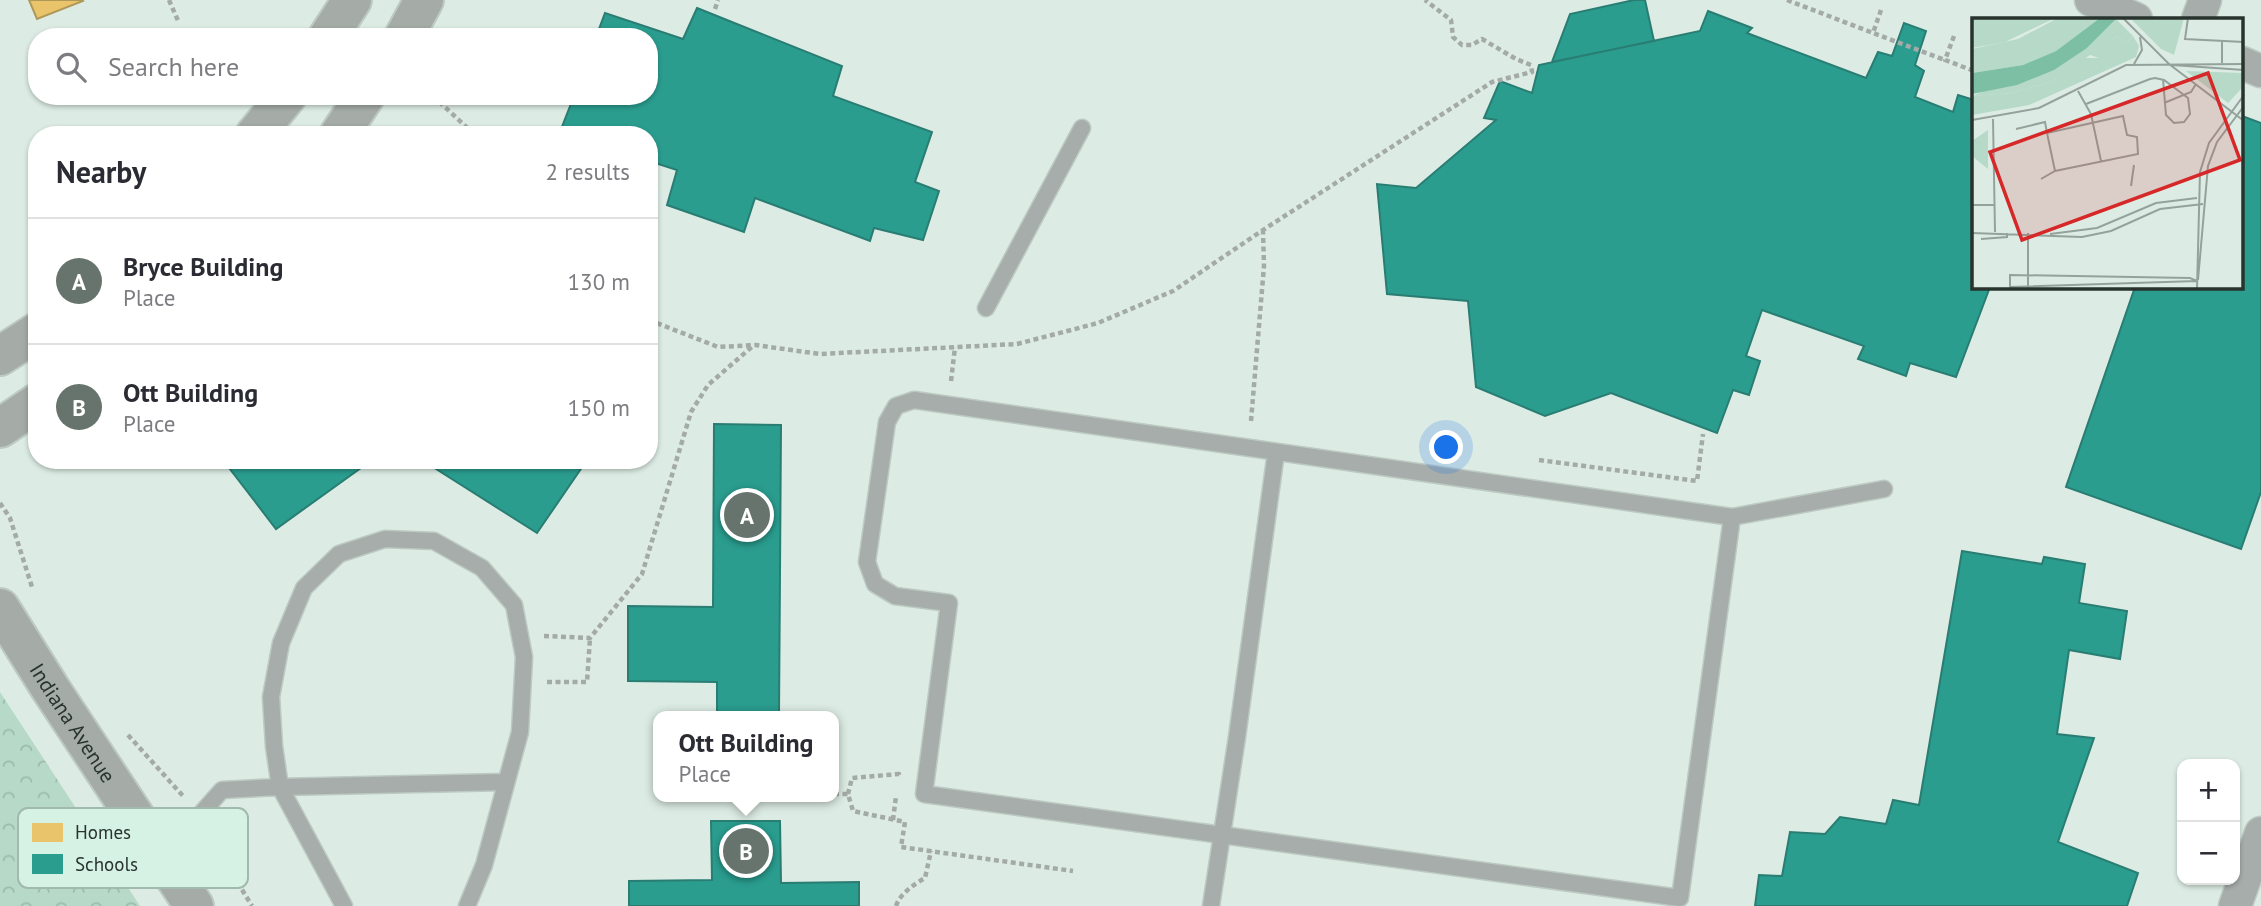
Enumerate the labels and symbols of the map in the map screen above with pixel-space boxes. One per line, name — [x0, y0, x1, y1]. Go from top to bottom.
inset map — [1972, 18, 2244, 289]
your location — [1429, 430, 1463, 464]
pin: A — [724, 489, 770, 541]
street label: Indiana Avenue — [24, 658, 122, 788]
legend — [18, 808, 248, 888]
text: Homes — [75, 820, 131, 844]
pin: B — [723, 825, 769, 877]
text: Schools — [75, 852, 138, 876]

